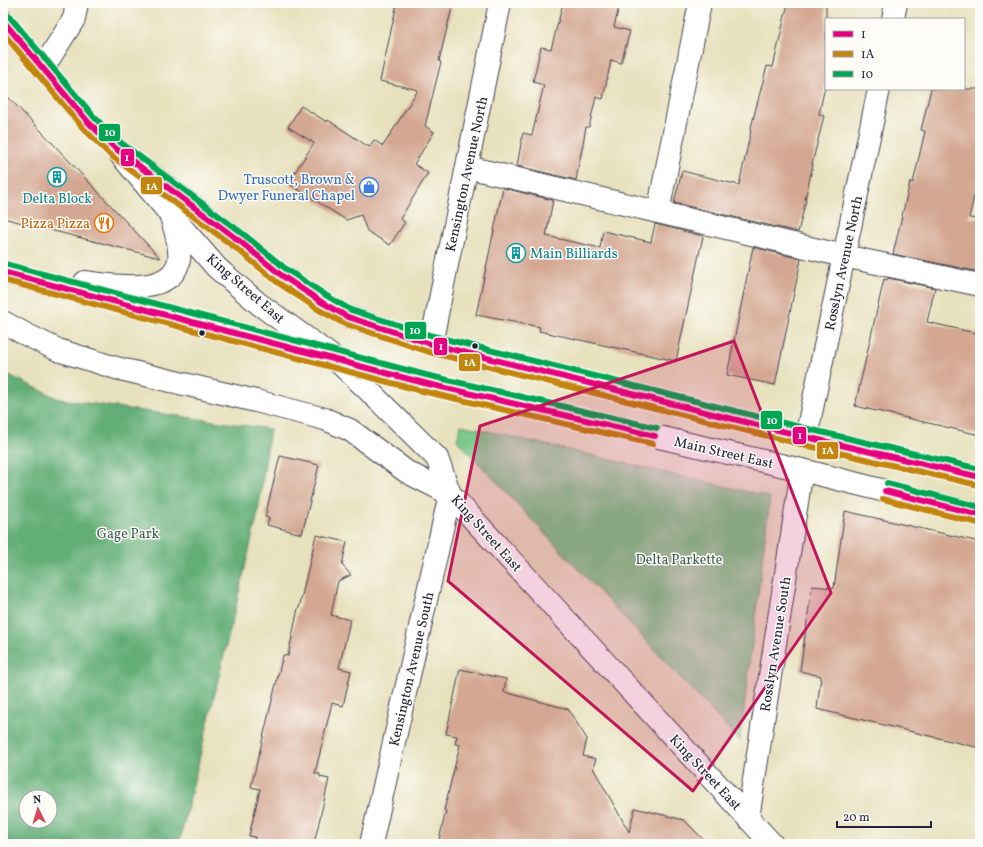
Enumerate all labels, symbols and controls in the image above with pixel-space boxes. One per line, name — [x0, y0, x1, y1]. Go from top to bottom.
legend — [825, 18, 965, 90]
text: 1 — [861, 27, 866, 43]
text: 1A — [861, 47, 875, 63]
text: 10 — [861, 67, 873, 83]
street label: Kensington Avenue North — [442, 95, 493, 254]
line badge: 10 — [98, 123, 121, 142]
text: 10 — [104, 126, 116, 141]
line badge: 1 — [120, 148, 135, 167]
text: 1 — [125, 151, 129, 166]
building icon: Delta Block — [46, 166, 68, 188]
place label: Truscott, Brown & Dwyer Funeral Chapel — [218, 171, 355, 206]
line badge: 1A — [140, 176, 163, 195]
shop icon: Truscott, Brown & Dwyer Funeral Chapel — [358, 176, 380, 198]
text: 1A — [146, 180, 158, 195]
place label: Delta Block — [22, 190, 92, 209]
street label: Rosslyn Avenue North — [821, 194, 868, 332]
restaurant icon: Pizza Pizza — [93, 212, 115, 234]
place label: Pizza Pizza — [21, 215, 90, 234]
building icon: Main Billiards — [505, 242, 527, 264]
place label: Main Billiards — [530, 245, 618, 264]
street label: King Street East — [202, 250, 288, 328]
line badge: 10 — [404, 321, 427, 340]
text: 10 — [409, 324, 421, 339]
unlabelled marker — [197, 328, 207, 338]
line badge: 1 — [433, 337, 448, 356]
text: 1 — [439, 340, 443, 355]
unlabelled marker — [470, 341, 480, 351]
line badge: 1A — [458, 353, 481, 372]
text: 1A — [464, 356, 476, 371]
line badge: 10 — [760, 410, 783, 430]
text: 10 — [766, 414, 778, 429]
line badge: 1 — [792, 426, 807, 445]
text: 1 — [798, 429, 802, 444]
street label: Main Street East — [672, 433, 775, 474]
line badge: 1A — [816, 441, 839, 460]
text: 1A — [822, 444, 834, 459]
street label: King Street East — [446, 491, 526, 577]
park label: Gage Park — [97, 525, 160, 544]
park label: Delta Parkette — [636, 551, 723, 570]
street label: Rosslyn Avenue South — [756, 575, 797, 713]
street label: Kensington Avenue South — [385, 590, 439, 748]
street label: King Street East — [665, 731, 745, 815]
north arrow — [18, 789, 58, 829]
text: N — [33, 793, 42, 808]
scale bar — [837, 803, 931, 829]
text: 20 m — [843, 810, 870, 826]

